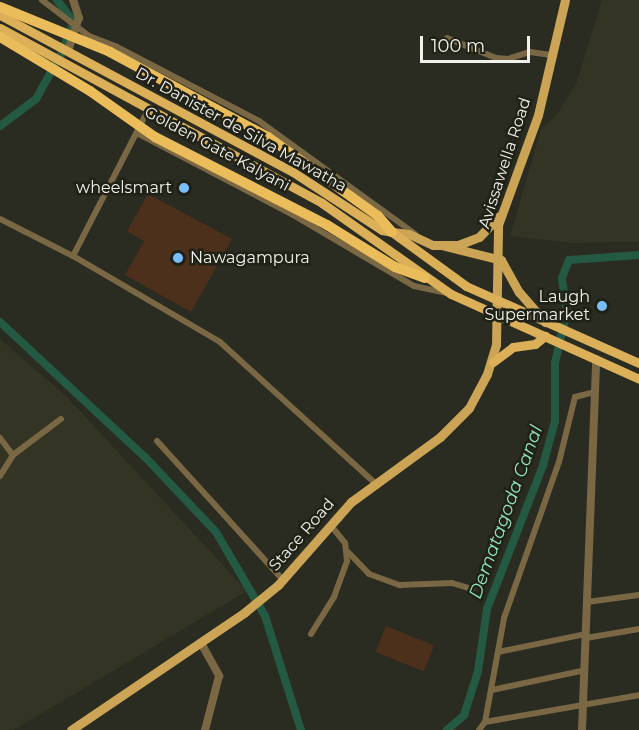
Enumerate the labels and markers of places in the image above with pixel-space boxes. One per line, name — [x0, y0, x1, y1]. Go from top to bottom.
place label: wheelsmart — [76, 178, 172, 198]
marker: wheelsmart — [177, 181, 191, 195]
place label: Nawagampura — [190, 248, 310, 268]
marker: Nawagampura — [171, 251, 185, 265]
place label: Laugh Supermarket — [485, 287, 590, 325]
marker: Laugh Supermarket — [595, 299, 609, 313]

